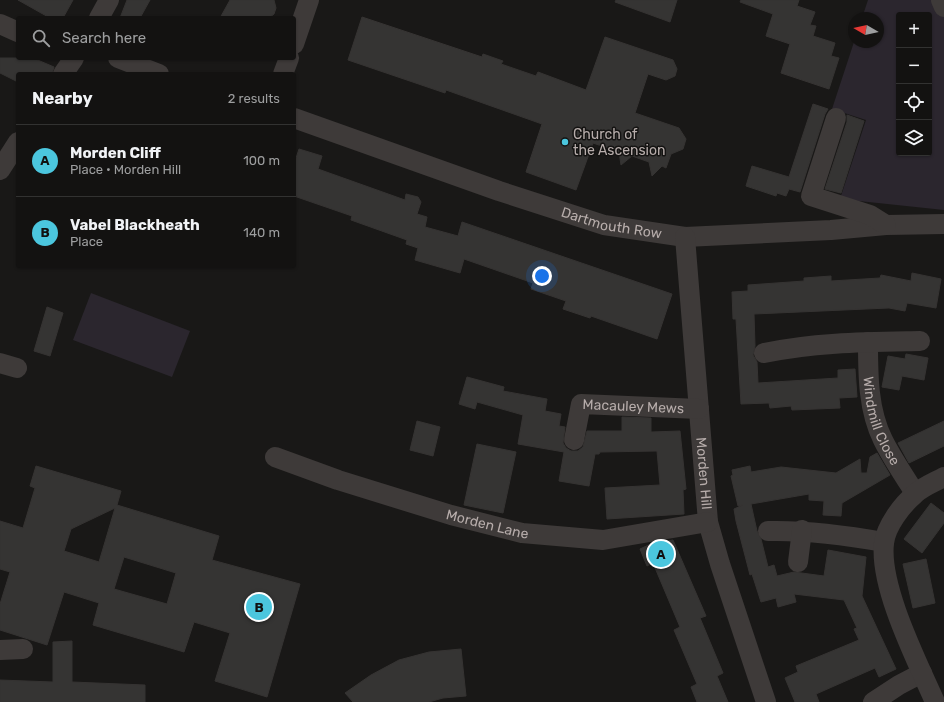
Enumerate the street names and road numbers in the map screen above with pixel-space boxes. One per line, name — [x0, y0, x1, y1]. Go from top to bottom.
street label: Dartmouth Row — [559, 204, 663, 242]
street label: Windmill Close — [860, 376, 903, 469]
street label: Macauley Mews — [582, 396, 684, 417]
street label: Morden Hill — [692, 436, 715, 510]
street label: Morden Lane — [444, 506, 529, 543]

